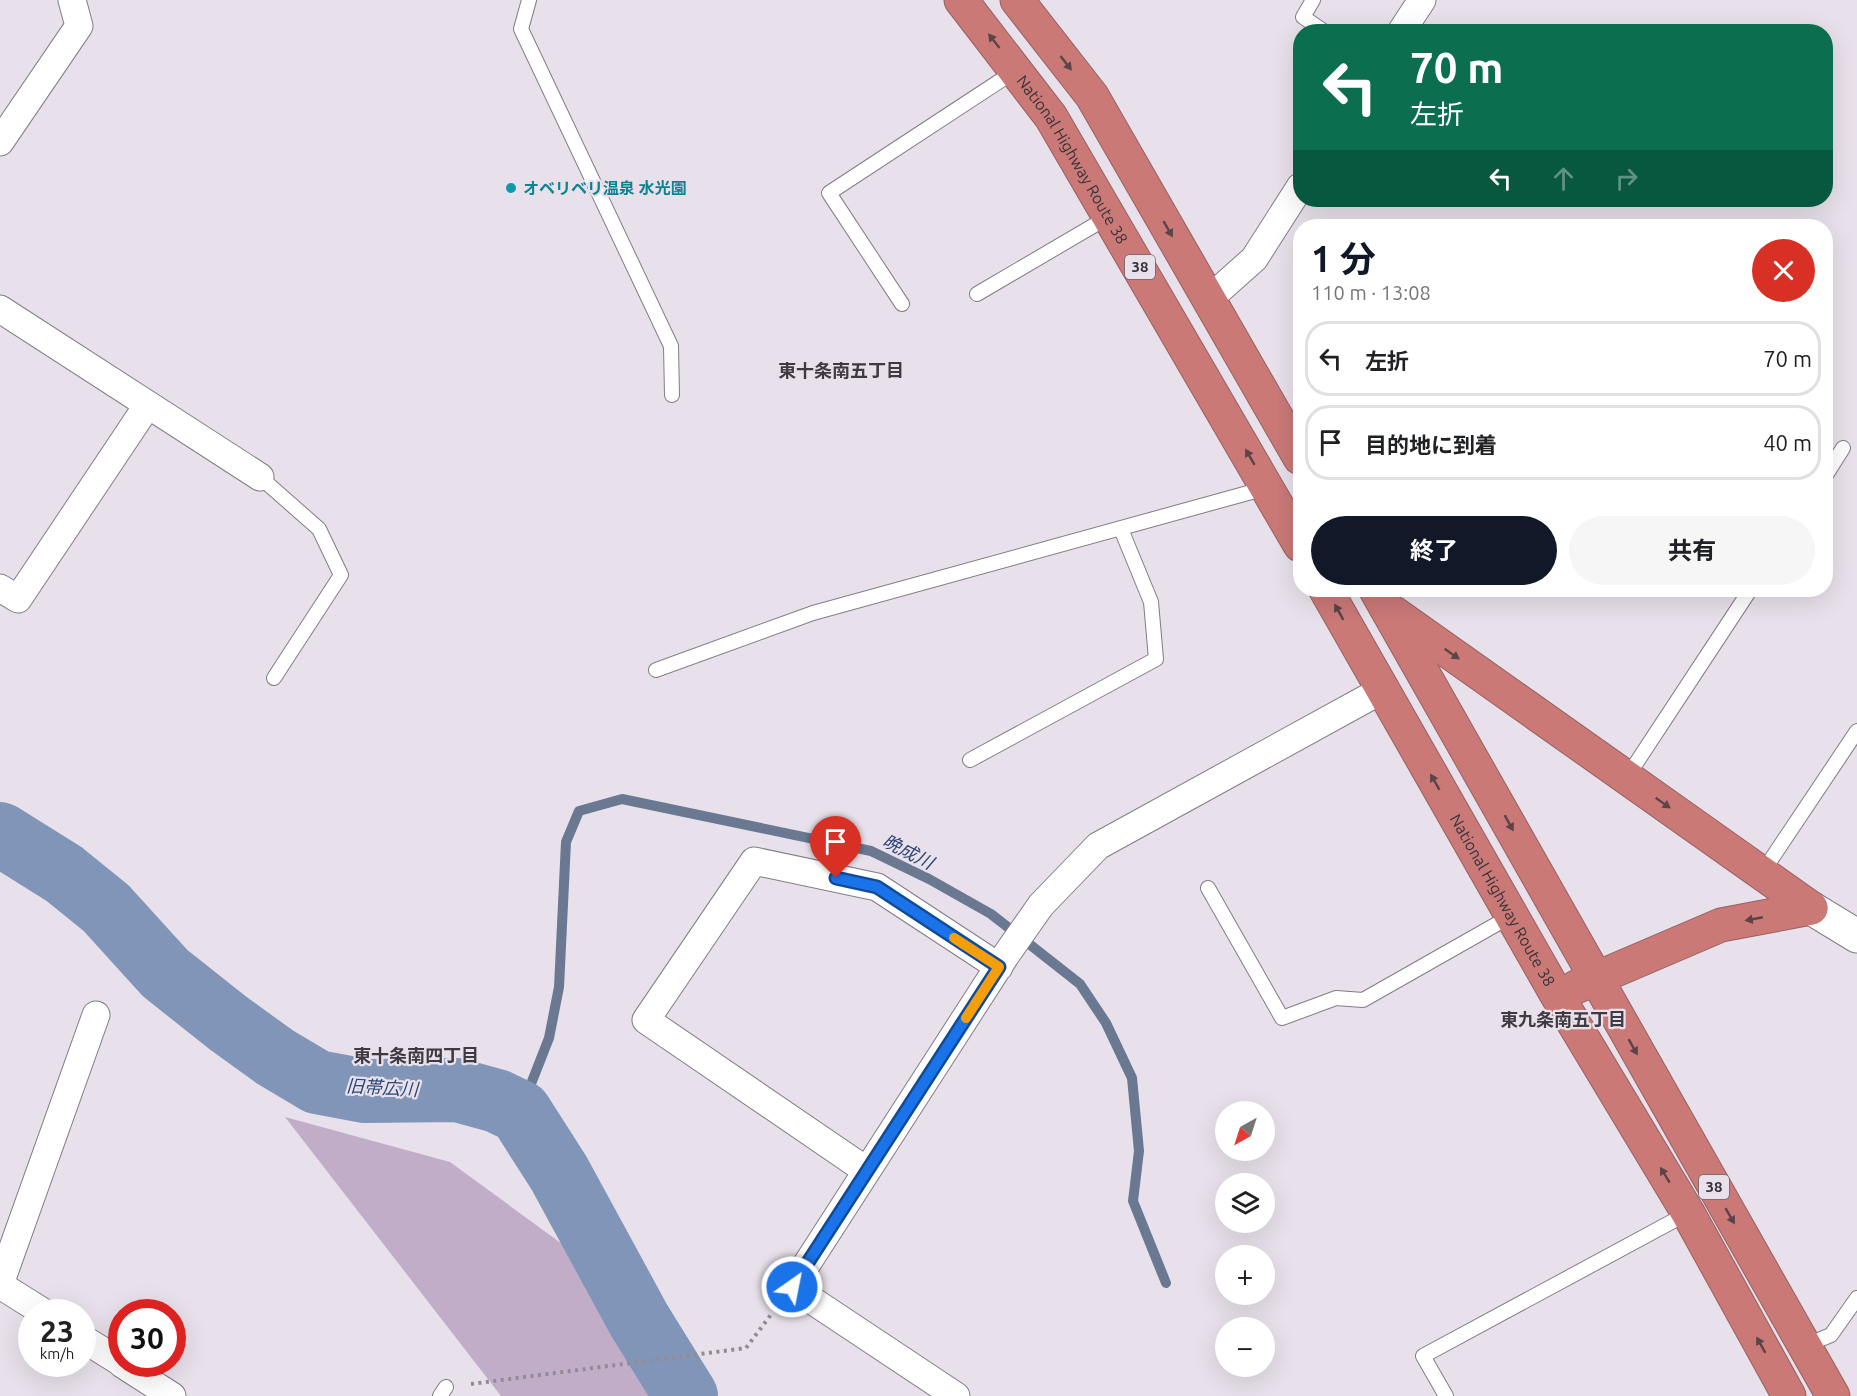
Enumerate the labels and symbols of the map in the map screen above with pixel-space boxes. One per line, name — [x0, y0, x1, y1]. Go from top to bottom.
one-way arrow — [989, 34, 1001, 49]
one-way arrow — [1060, 55, 1072, 71]
street label: National Highway Route 38 — [1013, 72, 1132, 247]
place label: オベリベリ温泉 水光園 — [523, 179, 687, 197]
marker: オベリベリ温泉 水光園 — [504, 181, 518, 195]
one-way arrow — [1163, 221, 1173, 238]
road number: 38 — [1125, 255, 1155, 279]
district label: 東十条南五丁目 — [778, 360, 904, 380]
one-way arrow — [1246, 449, 1256, 466]
one-way arrow — [1334, 603, 1344, 620]
one-way arrow — [1444, 648, 1460, 660]
one-way arrow — [1430, 773, 1440, 790]
one-way arrow — [1655, 797, 1671, 809]
street label: National Highway Route 38 — [1447, 811, 1559, 989]
one-way arrow — [1503, 815, 1514, 831]
pin — [810, 816, 861, 878]
water label: 晩成川 — [880, 830, 939, 873]
one-way arrow — [1744, 914, 1763, 923]
district label: 東九条南五丁目 — [1500, 1009, 1626, 1029]
one-way arrow — [1628, 1039, 1638, 1056]
district label: 東十条南四丁目 — [353, 1045, 479, 1065]
water label: 旧帯広川 — [346, 1075, 421, 1099]
north arrow — [1215, 1101, 1275, 1161]
one-way arrow — [1660, 1166, 1670, 1183]
road number: 38 — [1699, 1175, 1729, 1199]
one-way arrow — [1725, 1208, 1735, 1225]
position arrow — [760, 1255, 824, 1319]
speed limit sign: 30 — [108, 1299, 186, 1377]
one-way arrow — [1756, 1336, 1766, 1353]

